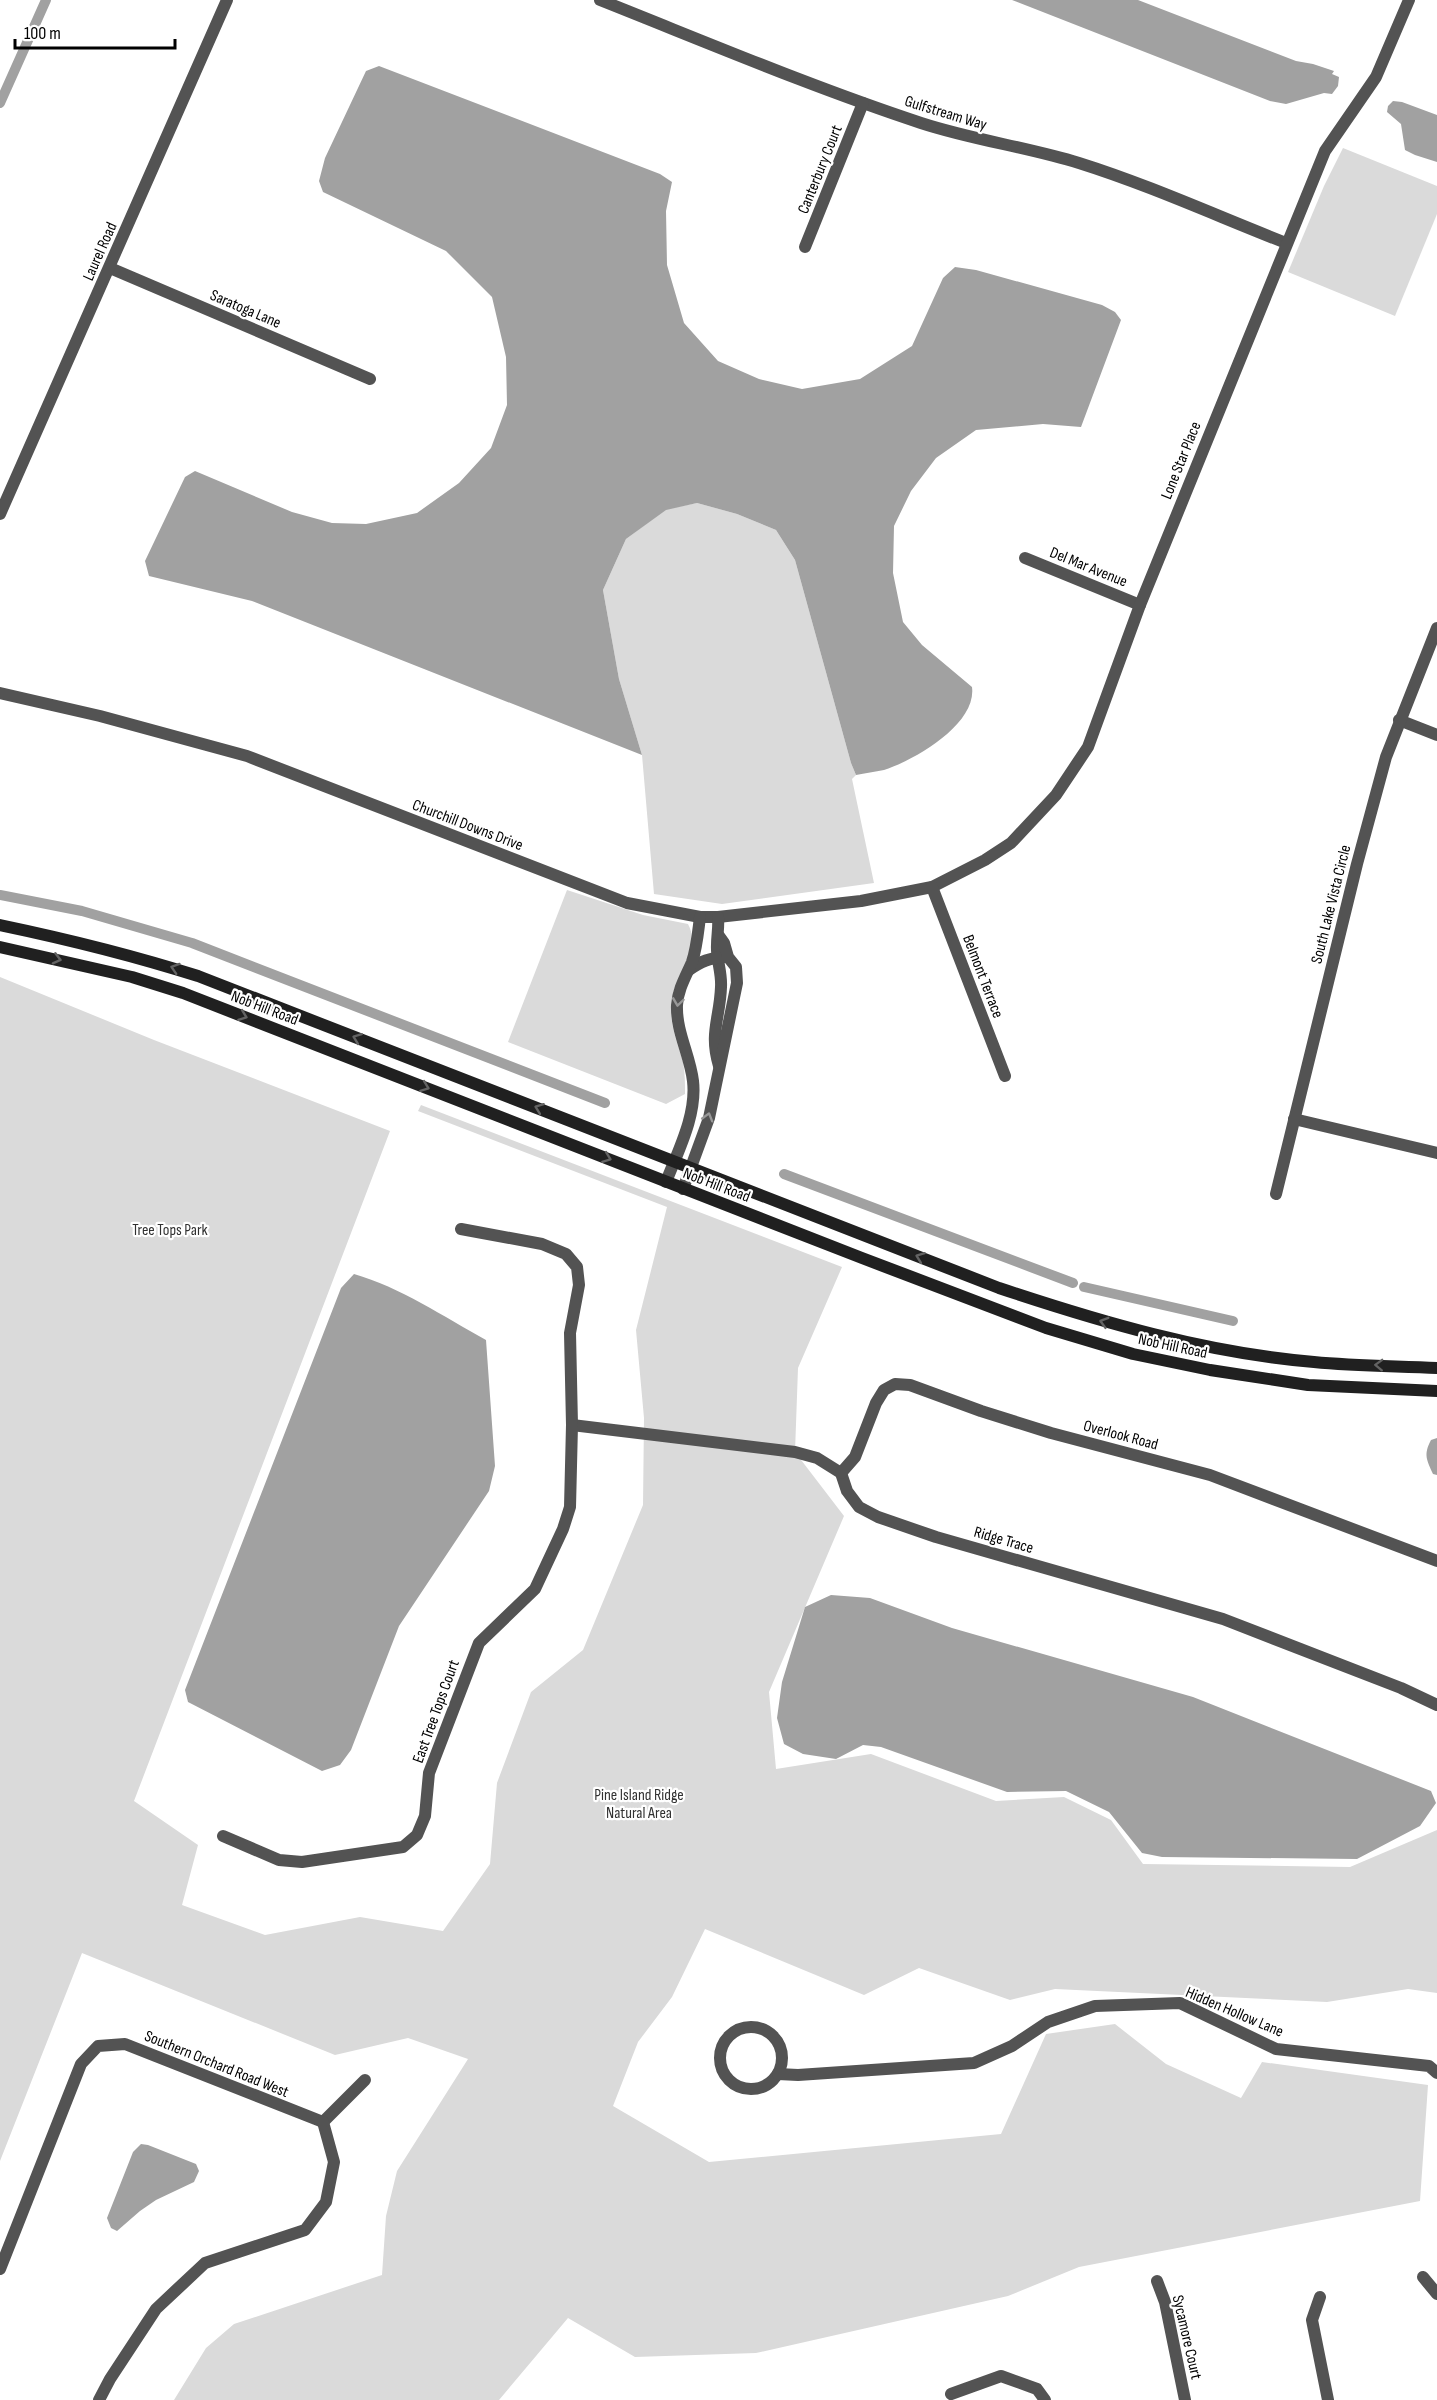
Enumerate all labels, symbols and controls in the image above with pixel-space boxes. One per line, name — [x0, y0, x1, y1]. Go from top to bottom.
scale bar — [15, 12, 176, 50]
text: 100 m — [24, 23, 61, 44]
street label: Gulfstream Way — [902, 92, 989, 135]
street label: Canterbury Court — [794, 122, 847, 217]
street label: Laurel Road — [79, 220, 122, 284]
street label: Saratoga Lane — [207, 286, 284, 333]
street label: Lone Star Place — [1157, 419, 1206, 502]
street label: Del Mar Avenue — [1047, 543, 1130, 592]
street label: Churchill Downs Drive — [410, 796, 525, 855]
street label: South Lake Vista Circle — [1308, 843, 1355, 966]
street label: Belmont Terrace — [958, 932, 1007, 1021]
one-way arrow — [51, 952, 62, 964]
one-way arrow — [170, 963, 181, 976]
street label: Nob Hill Road — [228, 987, 301, 1030]
one-way arrow — [673, 997, 685, 1006]
one-way arrow — [238, 1009, 248, 1022]
one-way arrow — [352, 1032, 363, 1045]
one-way arrow — [419, 1080, 430, 1093]
one-way arrow — [534, 1103, 545, 1115]
one-way arrow — [701, 1112, 714, 1122]
one-way arrow — [601, 1151, 611, 1164]
street label: Nob Hill Road — [680, 1164, 753, 1207]
park label: Tree Tops Park — [132, 1221, 208, 1240]
one-way arrow — [915, 1252, 926, 1264]
one-way arrow — [1099, 1317, 1110, 1329]
street label: Nob Hill Road — [1136, 1330, 1209, 1363]
one-way arrow — [1374, 1359, 1383, 1372]
street label: Overlook Road — [1081, 1416, 1160, 1455]
street label: Ridge Trace — [972, 1523, 1035, 1558]
street label: East Tree Tops Court — [409, 1657, 464, 1766]
park label: Pine Island Ridge Natural Area — [594, 1786, 684, 1823]
street label: Hidden Hollow Lane — [1183, 1983, 1286, 2042]
street label: Southern Orchard Road West — [142, 2027, 291, 2102]
street label: Sycamore Court — [1168, 2293, 1205, 2381]

